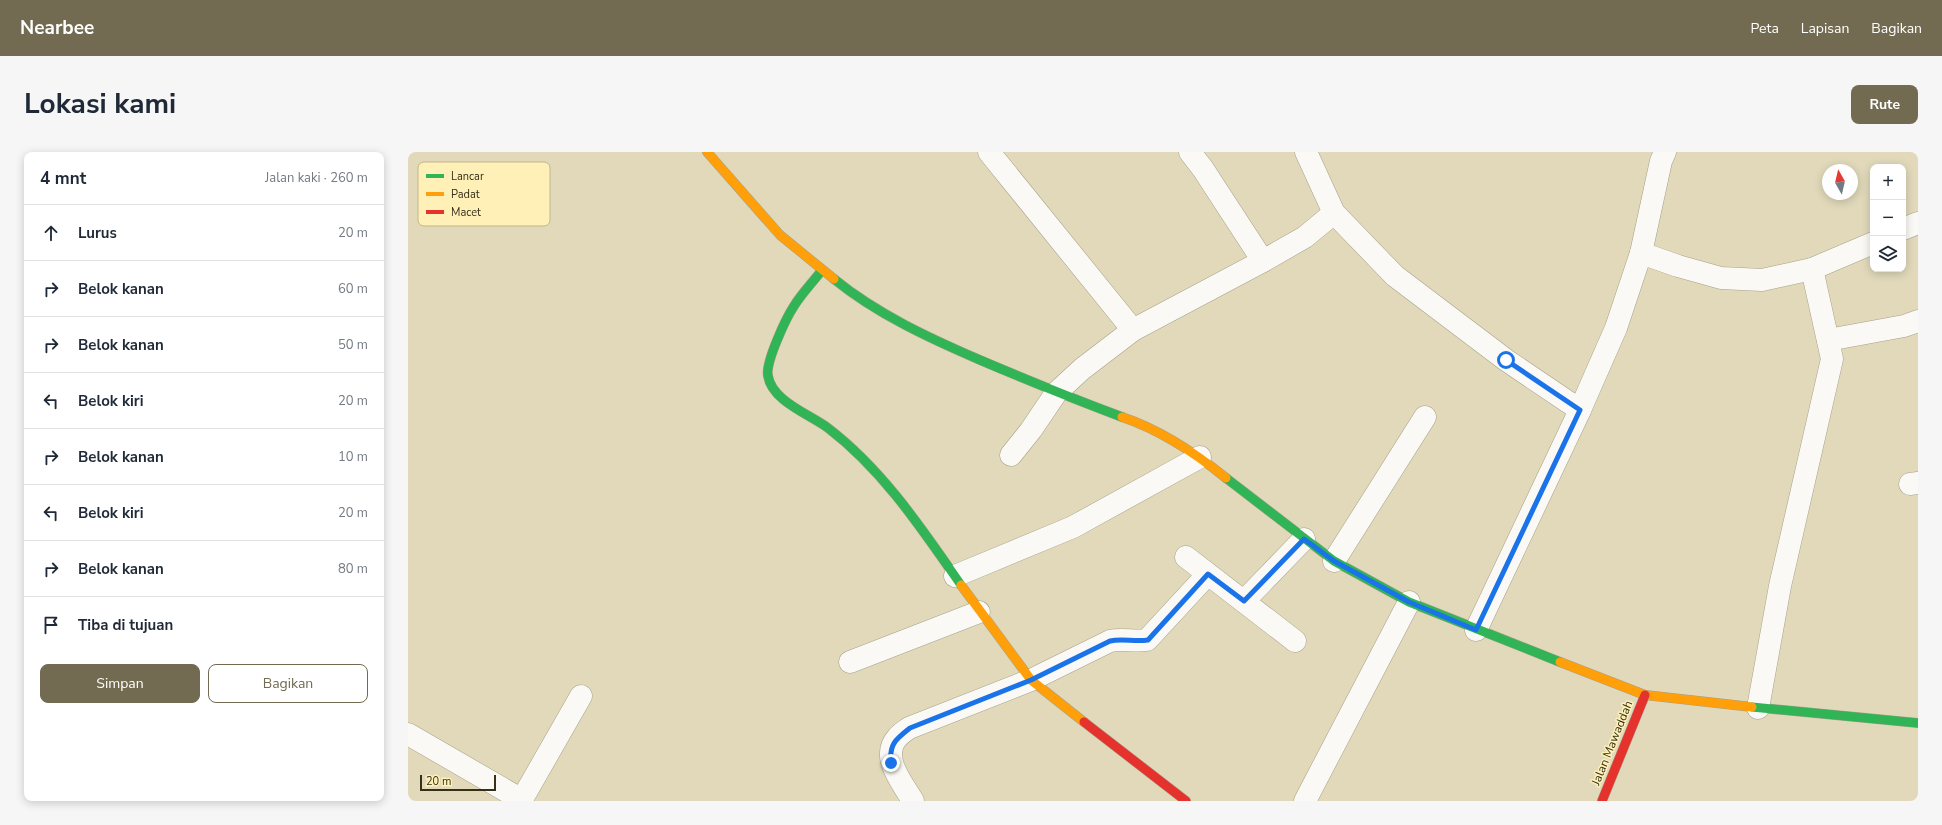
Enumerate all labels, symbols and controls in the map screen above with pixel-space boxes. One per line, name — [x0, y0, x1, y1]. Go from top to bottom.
text: Nearbee — [20, 15, 94, 41]
text: Peta — [1751, 19, 1779, 38]
text: Lapisan — [1801, 19, 1849, 38]
text: Bagikan — [1871, 19, 1922, 38]
text: Lokasi kami — [24, 85, 176, 123]
button: Rute — [1851, 85, 1918, 124]
legend — [418, 162, 550, 226]
north arrow — [1822, 164, 1858, 200]
map controls — [1870, 164, 1906, 272]
button: + — [1870, 164, 1906, 200]
text: 4 mnt — [40, 167, 86, 190]
text: Jalan kaki · 260 m — [265, 169, 368, 187]
text: Lancar — [451, 169, 484, 184]
text: Padat — [451, 187, 480, 202]
button: − — [1870, 200, 1906, 236]
text: Macet — [451, 205, 481, 220]
icon: ahead — [40, 222, 62, 244]
text: Lurus — [78, 223, 117, 243]
text: 20 m — [338, 224, 368, 242]
button: layers — [1870, 236, 1906, 272]
icon: right — [40, 278, 62, 300]
text: Belok kanan — [78, 279, 164, 299]
text: 60 m — [338, 280, 368, 298]
icon: right — [40, 334, 62, 356]
text: Belok kanan — [78, 335, 164, 355]
text: 50 m — [338, 336, 368, 354]
route start — [1497, 351, 1515, 369]
icon: left — [40, 390, 62, 412]
text: Belok kiri — [78, 391, 143, 411]
text: 20 m — [338, 392, 368, 410]
icon: right — [40, 446, 62, 468]
text: Belok kanan — [78, 447, 164, 467]
text: 10 m — [338, 448, 368, 466]
icon: left — [40, 502, 62, 524]
text: Belok kiri — [78, 503, 143, 523]
text: 20 m — [338, 504, 368, 522]
icon: right — [40, 558, 62, 580]
text: Belok kanan — [78, 559, 164, 579]
text: 80 m — [338, 560, 368, 578]
icon: arrive — [40, 614, 62, 636]
text: Tiba di tujuan — [78, 615, 173, 635]
button: Simpan — [40, 664, 200, 703]
button: Bagikan — [208, 664, 368, 703]
street label: Jalan Mawaddah — [1587, 698, 1636, 789]
route end — [882, 754, 900, 772]
scale bar — [420, 773, 496, 792]
text: 20 m — [426, 774, 451, 789]

